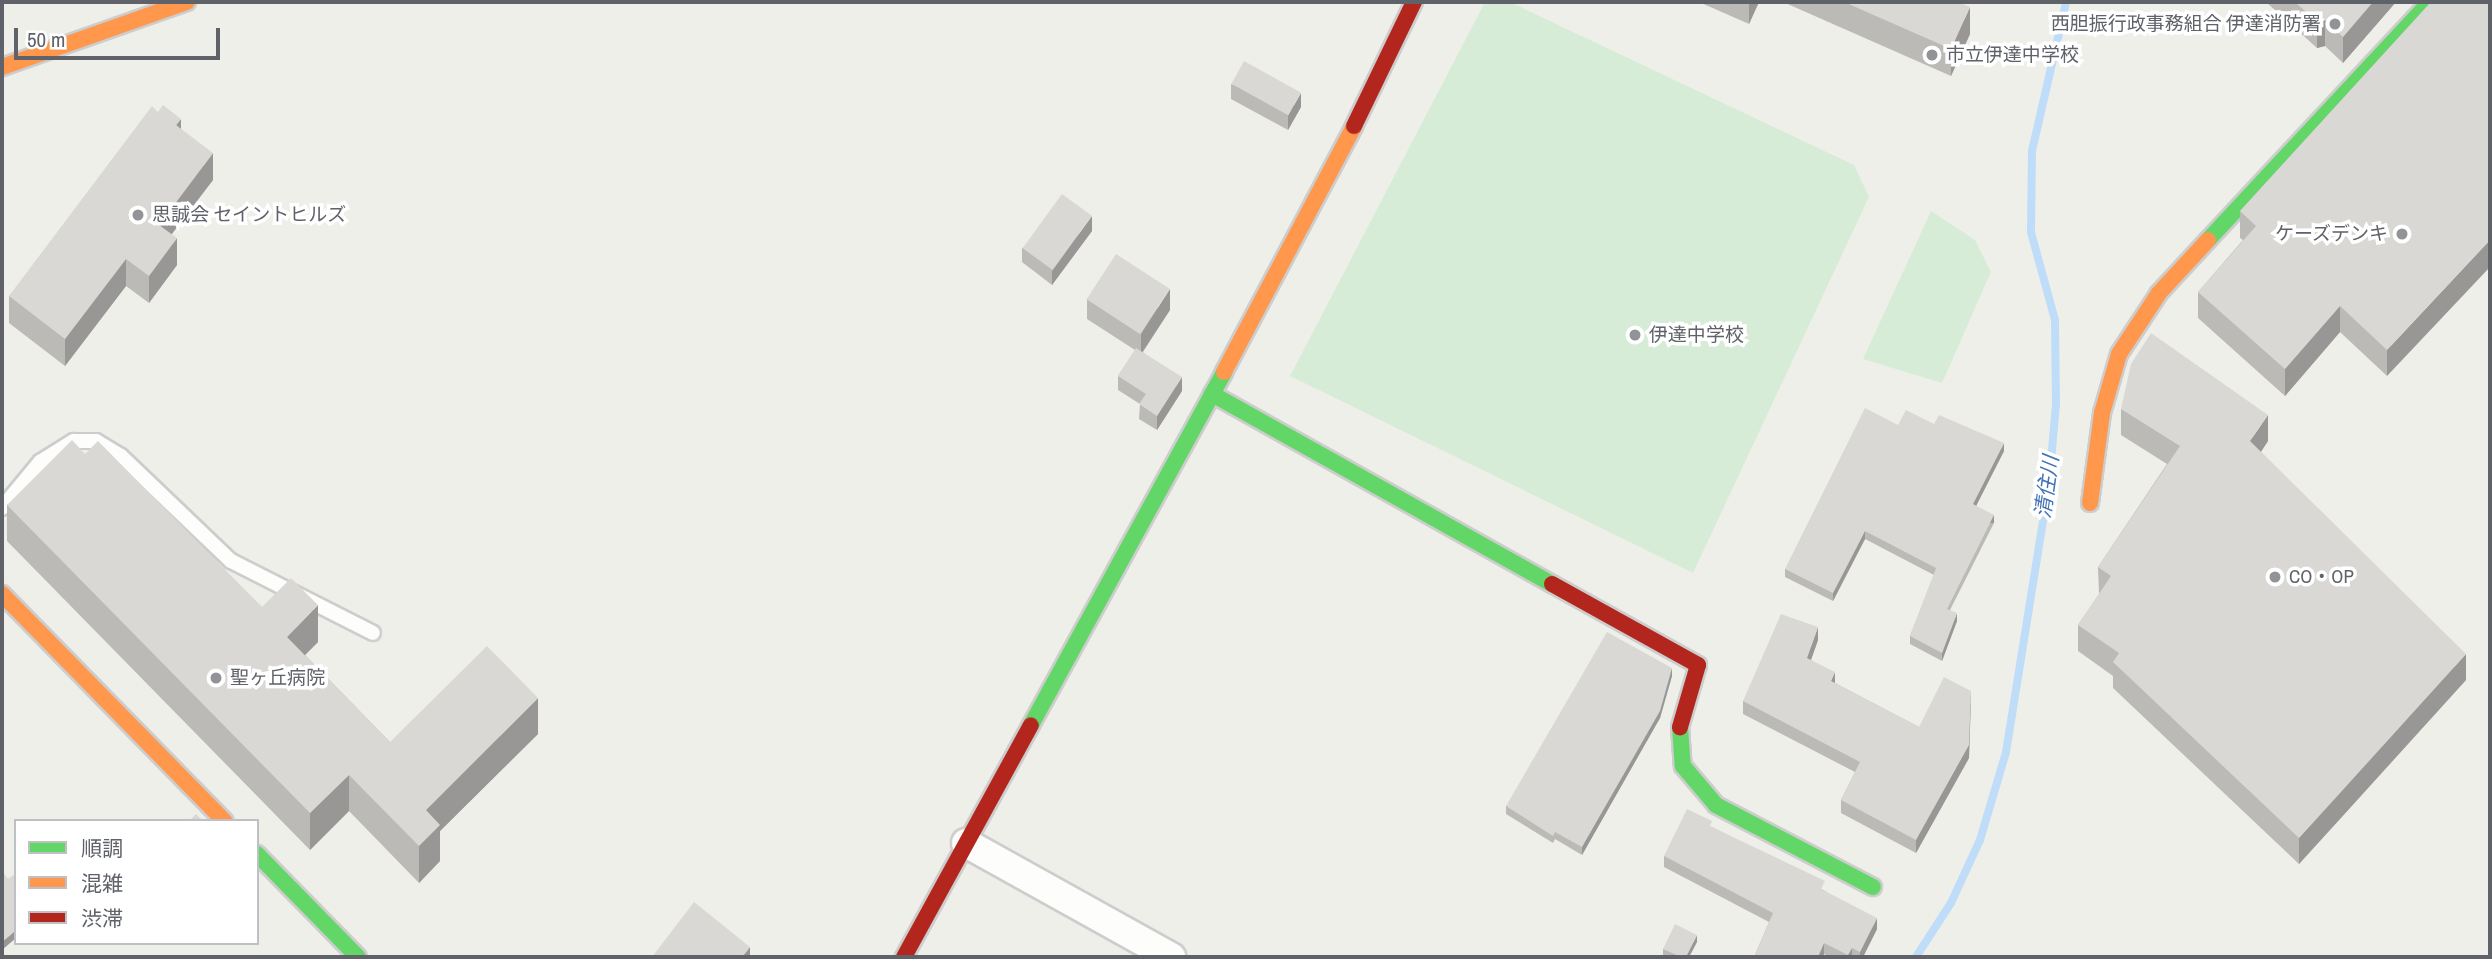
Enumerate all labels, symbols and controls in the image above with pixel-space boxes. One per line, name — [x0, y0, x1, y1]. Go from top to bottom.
place label: 西胆振行政事務組合 伊達消防署 — [2051, 13, 2321, 35]
scale bar — [18, 14, 224, 58]
marker: 西胆振行政事務組合 伊達消防署 — [2327, 16, 2343, 32]
text: 50 m — [27, 25, 65, 54]
place label: 市立伊達中学校 — [1946, 44, 2079, 66]
marker: 市立伊達中学校 — [1924, 47, 1940, 63]
place label: 思誠会 セイントヒルズ — [152, 204, 346, 226]
marker: 思誠会 セイントヒルズ — [130, 207, 146, 223]
place label: ケーズデンキ — [2274, 223, 2388, 245]
marker: ケーズデンキ — [2394, 226, 2410, 242]
place label: 伊達中学校 — [1649, 324, 1744, 346]
marker: 伊達中学校 — [1627, 327, 1643, 343]
water label: 清住川 — [2030, 454, 2064, 520]
place label: CO・OP — [2289, 566, 2354, 588]
marker: CO・OP — [2267, 569, 2283, 585]
place label: 聖ヶ丘病院 — [230, 667, 325, 689]
marker: 聖ヶ丘病院 — [208, 670, 224, 686]
legend — [14, 819, 259, 945]
text: 順調 — [81, 834, 123, 863]
text: 混雑 — [81, 869, 123, 898]
text: 渋滞 — [81, 904, 123, 933]

